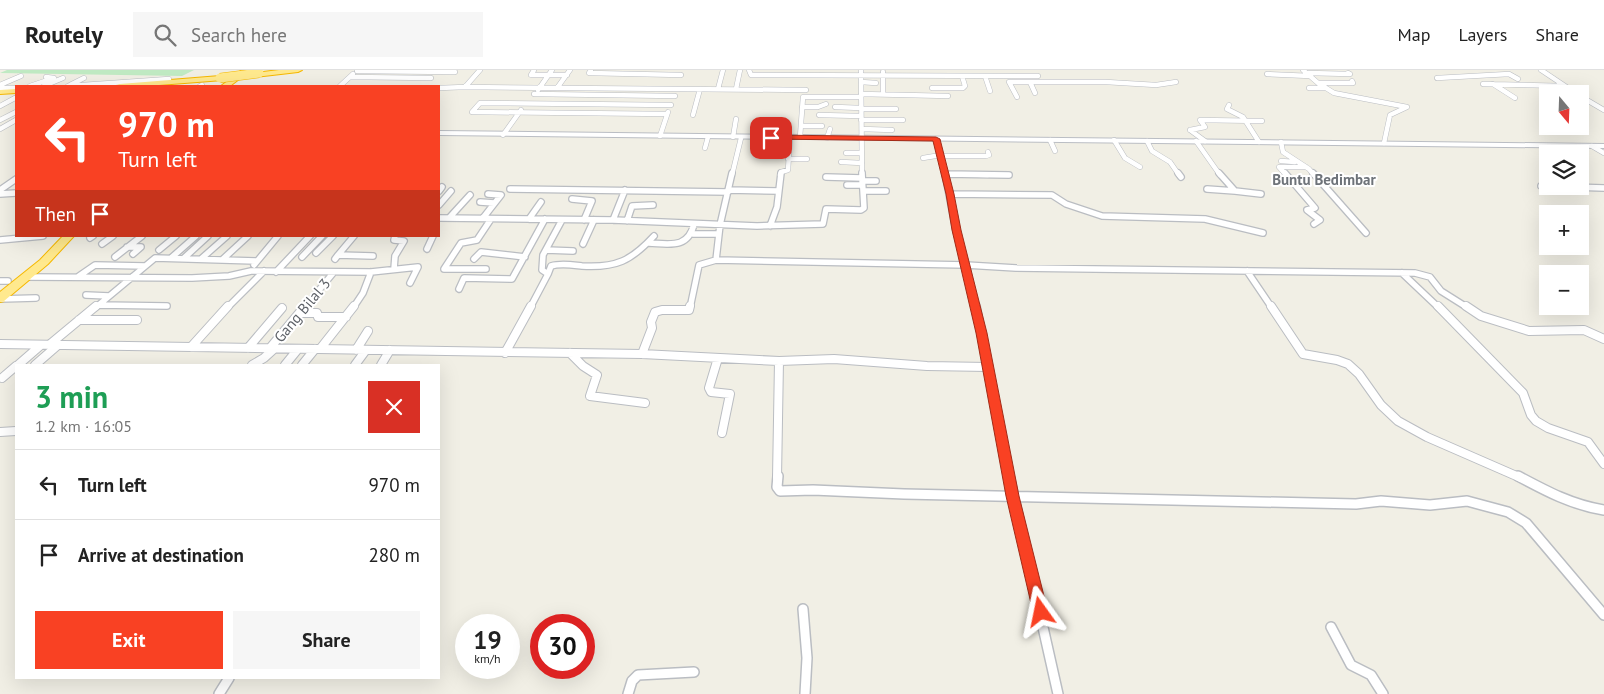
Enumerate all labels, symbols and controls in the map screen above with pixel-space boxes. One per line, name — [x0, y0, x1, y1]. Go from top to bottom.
search box — [133, 12, 483, 57]
text: Routely — [25, 19, 103, 50]
icon: search — [151, 21, 179, 49]
text: Search here — [191, 23, 287, 47]
text: Map — [1398, 23, 1430, 46]
text: Layers — [1458, 23, 1507, 46]
text: Share — [1535, 23, 1579, 46]
north arrow — [1539, 85, 1589, 135]
map controls — [1539, 85, 1589, 315]
text: 970 m — [118, 101, 215, 147]
icon: left — [35, 105, 100, 170]
pin — [750, 117, 792, 159]
icon: arrive — [757, 124, 785, 152]
text: Turn left — [118, 145, 197, 173]
button: layers — [1539, 145, 1589, 195]
district label: Buntu Bedimbar — [1272, 170, 1377, 189]
icon: arrive — [86, 200, 114, 228]
text: Then — [35, 202, 76, 226]
button: + — [1539, 205, 1589, 255]
button: − — [1539, 265, 1589, 315]
street label: Gang Bilal 3 — [270, 274, 334, 346]
text: 3 min — [35, 377, 108, 416]
button: close — [368, 381, 420, 433]
text: 1.2 km · 16:05 — [35, 416, 132, 436]
icon: left — [35, 471, 63, 499]
text: Turn left — [78, 473, 147, 497]
text: 970 m — [368, 473, 420, 497]
icon: arrive — [35, 541, 63, 569]
text: Arrive at destination — [78, 543, 244, 567]
text: 280 m — [368, 543, 420, 567]
position arrow — [1014, 585, 1066, 637]
button: Exit — [35, 611, 223, 669]
button: Share — [233, 611, 420, 669]
speed limit sign: 30 — [530, 614, 595, 679]
text: 19 — [473, 624, 502, 656]
text: km/h — [474, 651, 501, 666]

